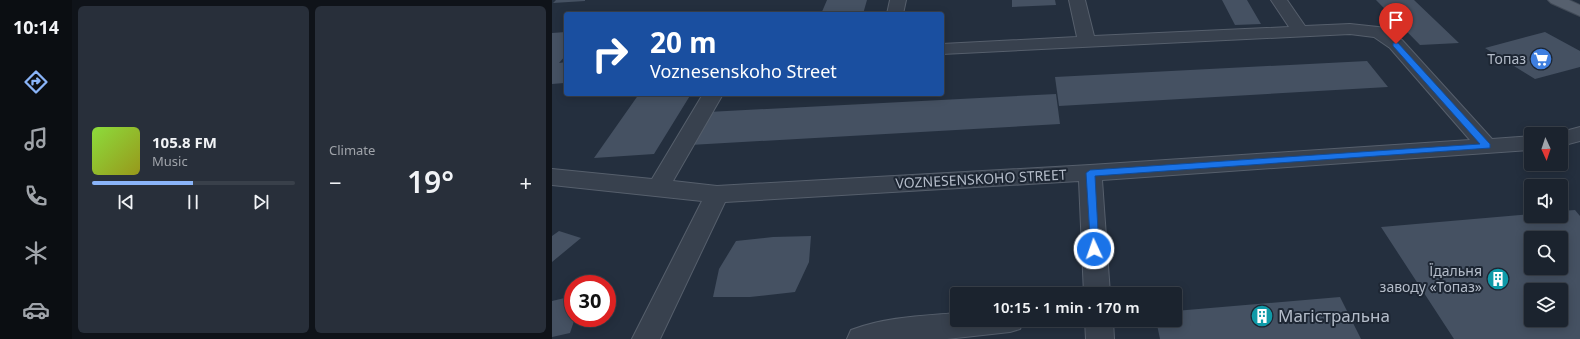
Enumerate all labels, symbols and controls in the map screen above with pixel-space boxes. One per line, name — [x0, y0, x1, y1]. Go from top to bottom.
pin — [1379, 3, 1413, 44]
icon: arrive — [1385, 9, 1407, 31]
text: 10:14 — [13, 15, 59, 39]
text: 20 m — [650, 23, 717, 61]
icon: right — [584, 28, 636, 80]
supermarket icon: Топаз — [1528, 46, 1554, 72]
place label: Топаз — [1487, 49, 1526, 68]
text: Voznesenskoho Street — [650, 59, 837, 83]
icon: directions — [22, 68, 50, 96]
icon: music — [22, 125, 50, 153]
north arrow — [1524, 127, 1568, 171]
map controls — [1524, 127, 1568, 327]
text: 105.8 FM — [152, 132, 217, 152]
text: Climate — [329, 141, 375, 159]
text: Music — [152, 152, 188, 170]
text: 19° — [407, 161, 454, 202]
street label: VOZNESENSKOHO STREET — [895, 165, 1067, 192]
text: − — [329, 167, 342, 197]
text: + — [519, 167, 532, 197]
button: sound — [1524, 179, 1568, 223]
icon: phone — [22, 182, 50, 210]
icon: previous — [115, 191, 137, 213]
icon: pause — [182, 191, 204, 213]
icon: next — [250, 191, 272, 213]
position arrow — [1073, 228, 1115, 270]
button: search — [1524, 231, 1568, 275]
icon: climate — [22, 239, 50, 267]
place label: Їдальня заводу «Топаз» — [1380, 261, 1482, 296]
building icon: Їдальня заводу «Топаз» — [1485, 266, 1511, 292]
speed limit sign: 30 — [564, 275, 616, 327]
button: layers — [1524, 283, 1568, 327]
icon: car — [22, 296, 50, 324]
text: 10:15 · 1 min · 170 m — [992, 297, 1140, 317]
building icon: Магістральна — [1249, 303, 1275, 329]
place label: Магістральна — [1278, 304, 1390, 327]

